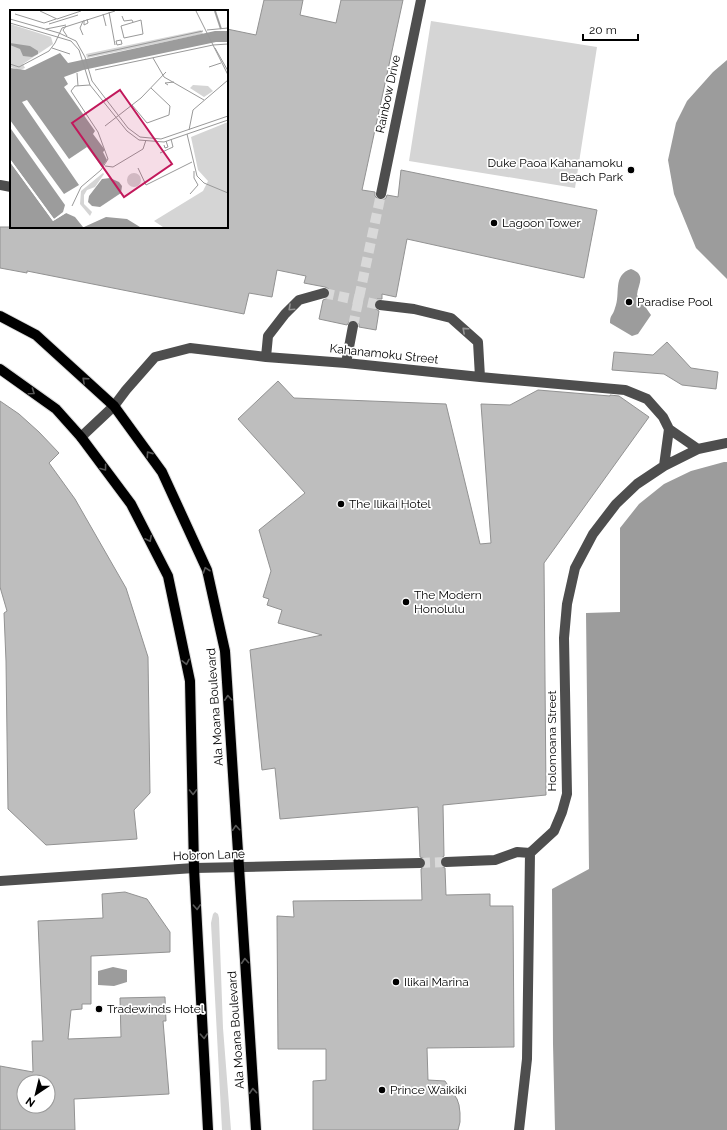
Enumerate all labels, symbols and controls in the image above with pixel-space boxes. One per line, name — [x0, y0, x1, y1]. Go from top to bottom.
inset map — [10, 10, 228, 228]
scale bar — [583, 16, 638, 42]
text: 20 m — [589, 23, 617, 37]
street label: Rainbow Drive — [373, 54, 403, 134]
place label: Duke Paoa Kahanamoku Beach Park — [487, 156, 624, 184]
marker: Duke Paoa Kahanamoku Beach Park — [626, 165, 636, 175]
place label: Lagoon Tower — [502, 216, 581, 230]
marker: Lagoon Tower — [489, 218, 499, 228]
place label: Paradise Pool — [637, 295, 713, 309]
marker: Paradise Pool — [624, 297, 634, 307]
one-way arrow — [288, 303, 296, 311]
one-way arrow — [462, 328, 469, 335]
street label: Kahanamoku Street — [329, 341, 439, 367]
one-way arrow — [83, 378, 90, 385]
one-way arrow — [27, 387, 34, 394]
one-way arrow — [146, 451, 154, 458]
one-way arrow — [100, 464, 107, 471]
place label: The Ilikai Hotel — [349, 497, 432, 511]
marker: The Ilikai Hotel — [336, 499, 346, 509]
one-way arrow — [144, 534, 152, 542]
one-way arrow — [202, 567, 211, 574]
place label: The Modern Honolulu — [414, 588, 482, 616]
marker: The Modern Honolulu — [401, 597, 411, 607]
street label: Ala Moana Boulevard — [204, 647, 226, 767]
one-way arrow — [181, 659, 189, 666]
street label: Holomoana Street — [545, 691, 559, 791]
one-way arrow — [223, 695, 232, 701]
one-way arrow — [188, 789, 197, 795]
one-way arrow — [232, 825, 241, 831]
street label: Hobron Lane — [173, 847, 245, 863]
one-way arrow — [192, 904, 201, 910]
one-way arrow — [240, 958, 249, 964]
street label: Ala Moana Boulevard — [225, 970, 247, 1090]
place label: Ilikai Marina — [404, 975, 469, 989]
marker: Ilikai Marina — [391, 977, 401, 987]
place label: Tradewinds Hotel — [107, 1002, 205, 1016]
marker: Tradewinds Hotel — [94, 1004, 104, 1014]
one-way arrow — [199, 1033, 208, 1039]
north arrow — [16, 1074, 56, 1114]
place label: Prince Waikiki — [390, 1083, 467, 1097]
marker: Prince Waikiki — [377, 1085, 387, 1095]
one-way arrow — [249, 1088, 257, 1094]
text: N — [23, 1094, 38, 1110]

